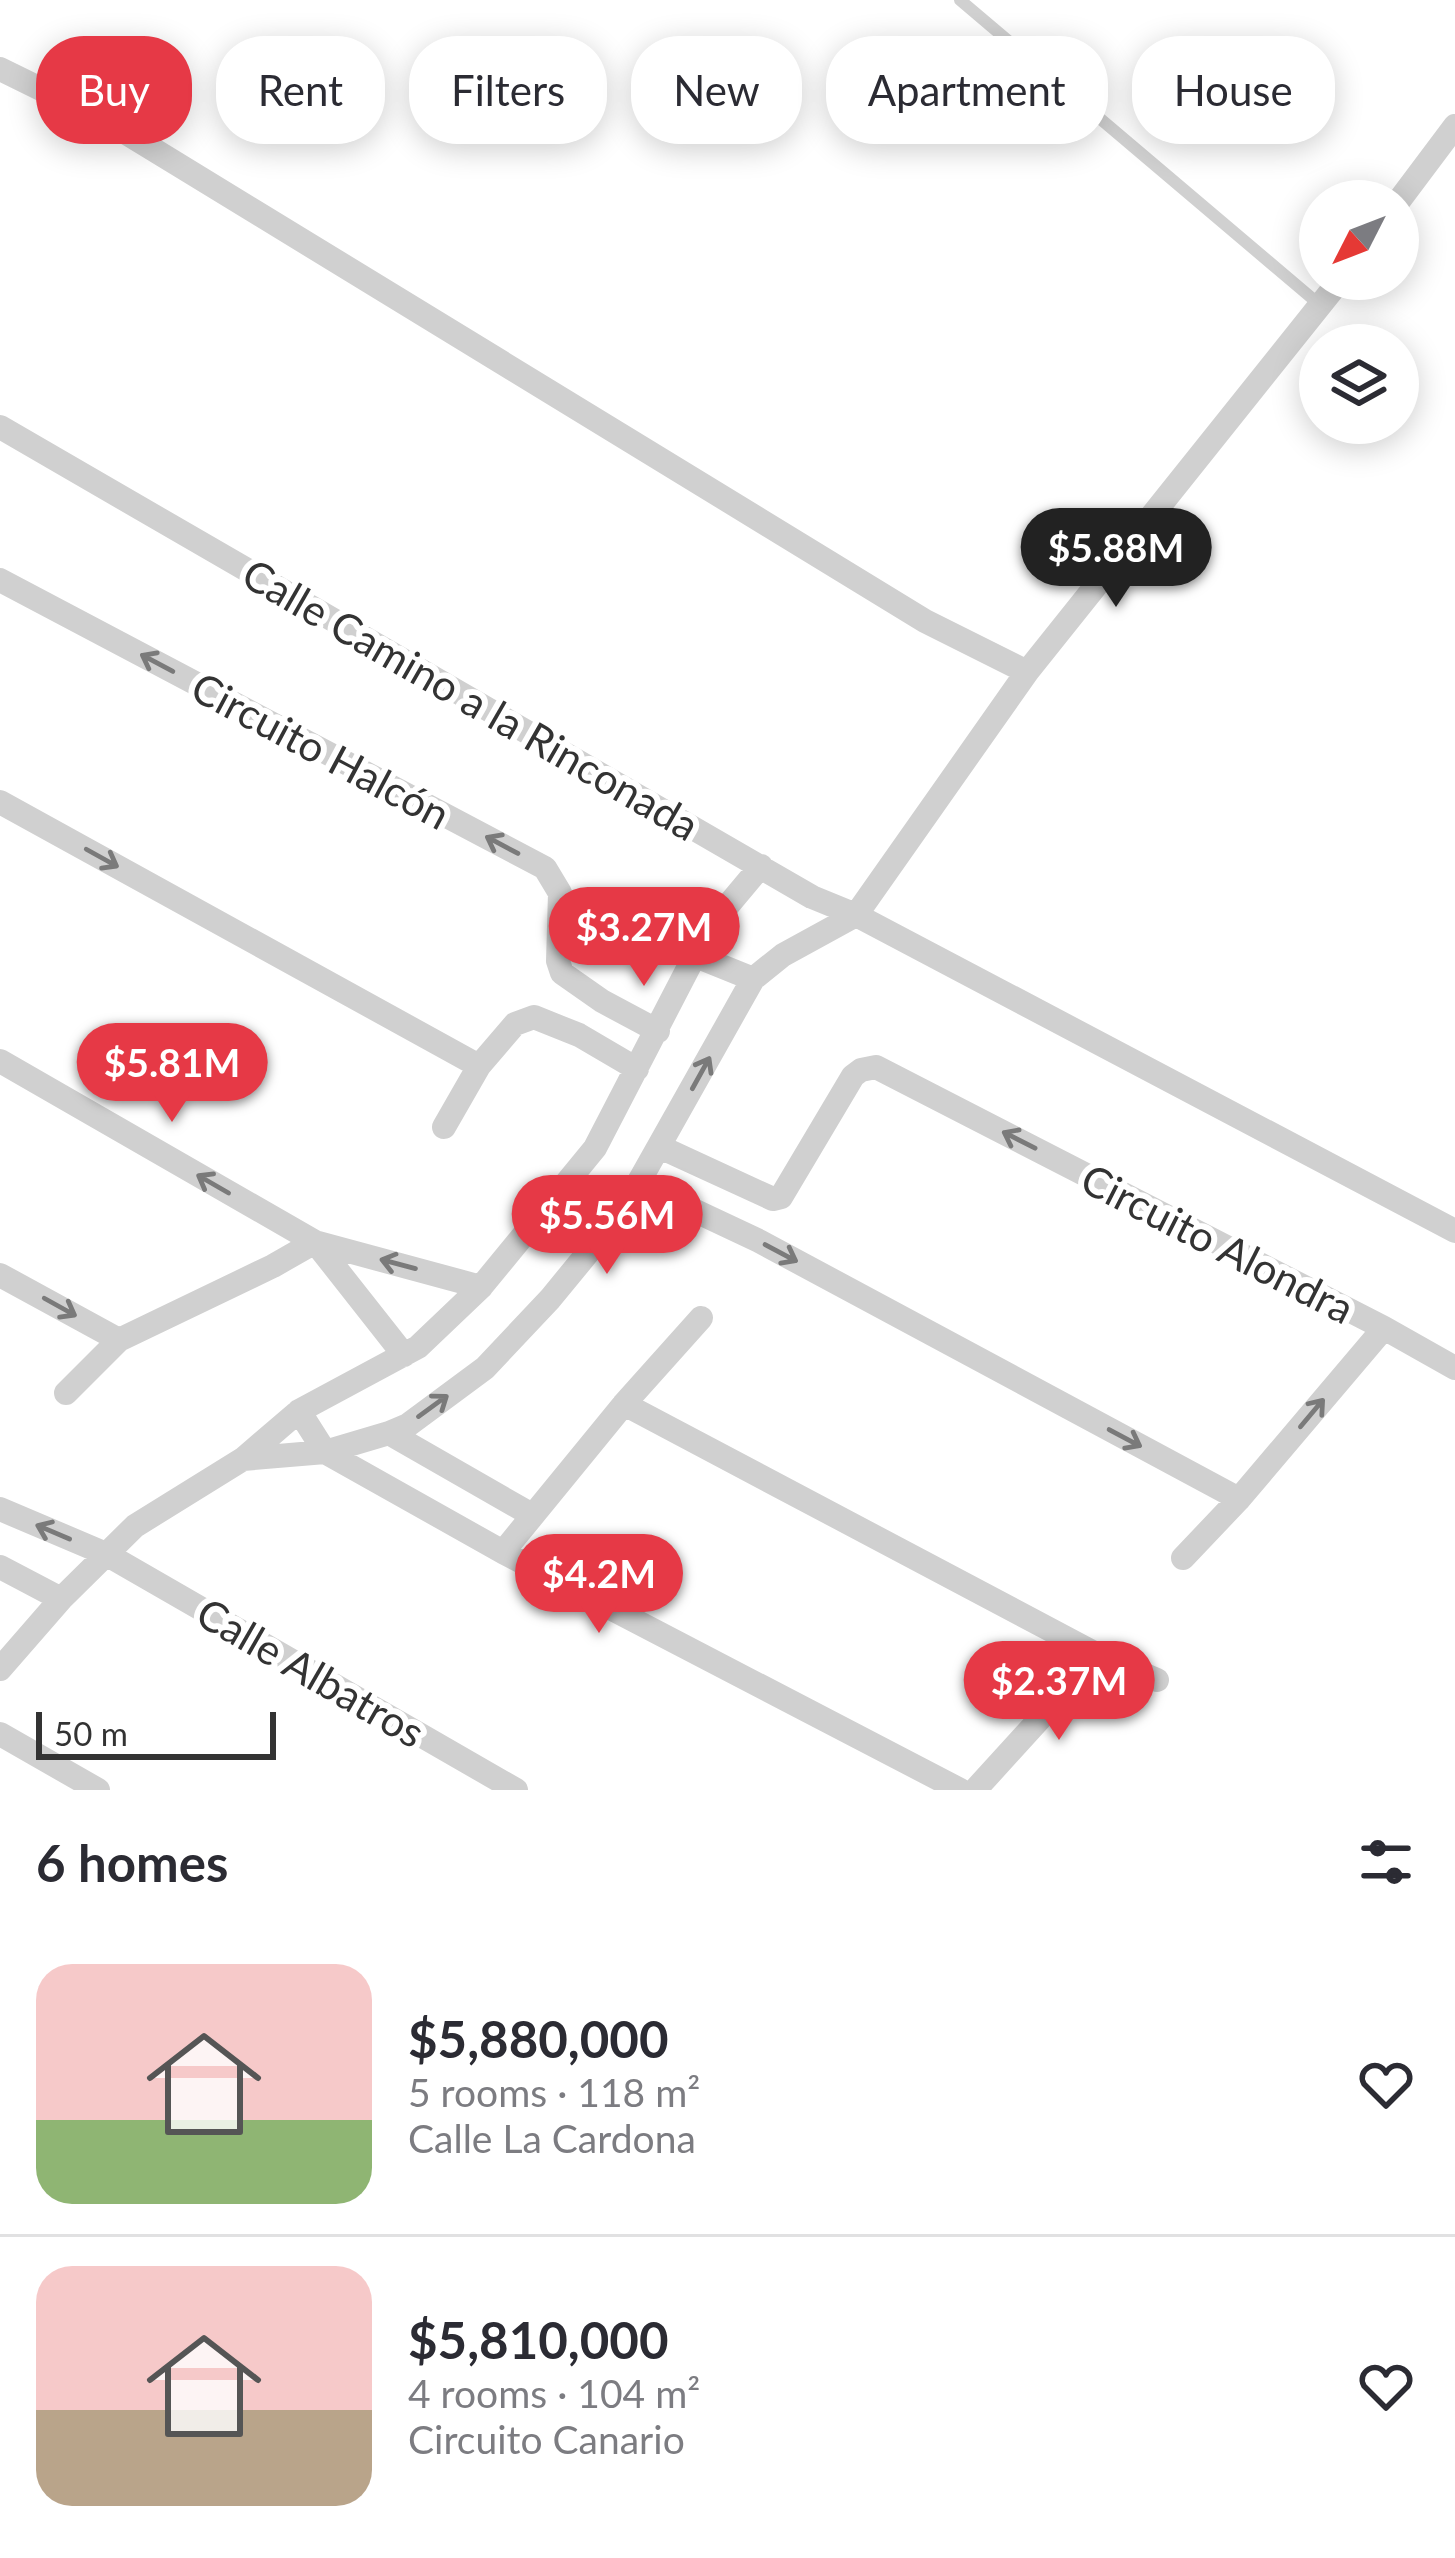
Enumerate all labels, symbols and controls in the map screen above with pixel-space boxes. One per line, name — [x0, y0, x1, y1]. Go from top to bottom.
chip: Buy — [36, 36, 192, 144]
chip: Rent — [216, 36, 385, 144]
chip: Filters — [409, 36, 607, 144]
chip: New — [631, 36, 802, 144]
chip: Apartment — [826, 36, 1108, 144]
chip: House — [1132, 36, 1335, 144]
north arrow — [1299, 180, 1419, 300]
map controls — [1299, 180, 1419, 444]
button: layers — [1299, 324, 1419, 444]
pin: $5.88M — [1018, 508, 1214, 610]
text: $5.88M — [1048, 524, 1184, 570]
street label: Calle Camino a la Rinconada — [234, 548, 708, 850]
one-way arrow — [141, 651, 176, 674]
street label: Circuito Halcón — [184, 661, 458, 839]
one-way arrow — [486, 833, 521, 856]
one-way arrow — [84, 847, 119, 870]
pin: $3.27M — [546, 887, 742, 989]
text: $3.27M — [576, 903, 712, 949]
pin: $5.81M — [74, 1023, 270, 1125]
text: $5.81M — [104, 1039, 240, 1085]
one-way arrow — [690, 1057, 713, 1092]
one-way arrow — [1001, 1128, 1037, 1151]
street label: Circuito Alondra — [1073, 1153, 1363, 1333]
one-way arrow — [197, 1171, 232, 1195]
pin: $5.56M — [509, 1175, 705, 1277]
text: $5.56M — [539, 1191, 675, 1237]
one-way arrow — [763, 1242, 798, 1265]
one-way arrow — [380, 1252, 418, 1274]
one-way arrow — [41, 1296, 76, 1319]
one-way arrow — [416, 1394, 449, 1420]
one-way arrow — [1298, 1398, 1324, 1430]
one-way arrow — [1107, 1427, 1143, 1450]
one-way arrow — [35, 1520, 72, 1541]
pin: $4.2M — [515, 1534, 683, 1636]
text: $4.2M — [542, 1550, 656, 1596]
street label: Calle Albatros — [188, 1587, 434, 1757]
pin: $2.37M — [961, 1641, 1157, 1743]
text: $2.37M — [991, 1657, 1127, 1703]
scale bar — [36, 1706, 276, 1759]
text: 50 m — [54, 1713, 128, 1753]
icon: filters — [1353, 1829, 1419, 1895]
text: 6 homes — [36, 1832, 228, 1893]
text: $5,880,000 — [408, 2008, 669, 2069]
icon: home — [132, 2012, 276, 2156]
icon: heart — [1353, 2051, 1419, 2117]
text: 5 rooms · 118 m² — [408, 2069, 700, 2115]
text: Calle La Cardona — [408, 2115, 696, 2161]
text: $5,810,000 — [408, 2309, 669, 2370]
icon: home — [132, 2314, 276, 2458]
icon: heart — [1353, 2353, 1419, 2419]
text: 4 rooms · 104 m² — [408, 2370, 700, 2416]
text: Circuito Canario — [408, 2416, 685, 2462]

